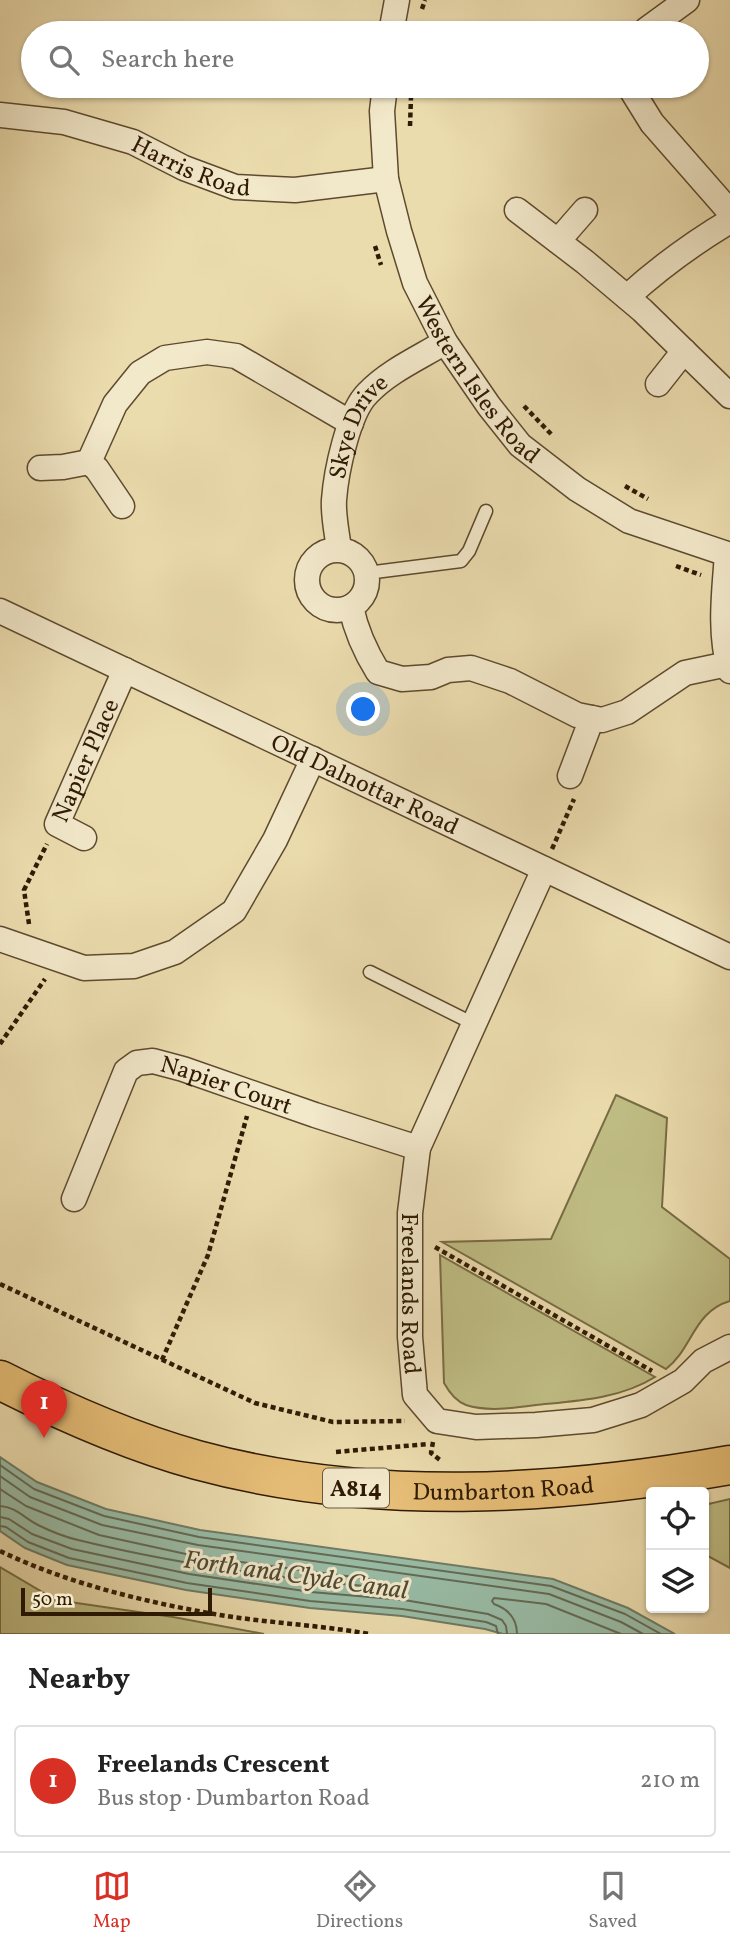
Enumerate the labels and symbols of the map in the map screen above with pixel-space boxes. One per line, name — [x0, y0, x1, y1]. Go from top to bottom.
street label: Harris Road — [125, 129, 251, 207]
street label: Western Isles Road — [405, 291, 546, 473]
street label: Skye Drive — [322, 367, 396, 482]
your location — [346, 692, 380, 726]
street label: Napier Place — [45, 694, 129, 829]
street label: Old Dalnottar Road — [265, 727, 464, 845]
street label: Napier Court — [156, 1049, 296, 1125]
street label: Freelands Road — [391, 1212, 428, 1376]
pin: 1 — [21, 1380, 67, 1438]
road number: A814 — [323, 1469, 389, 1508]
street label: Dumbarton Road — [412, 1469, 596, 1511]
water label: Forth and Clyde Canal — [181, 1542, 411, 1610]
scale bar — [21, 1585, 212, 1617]

